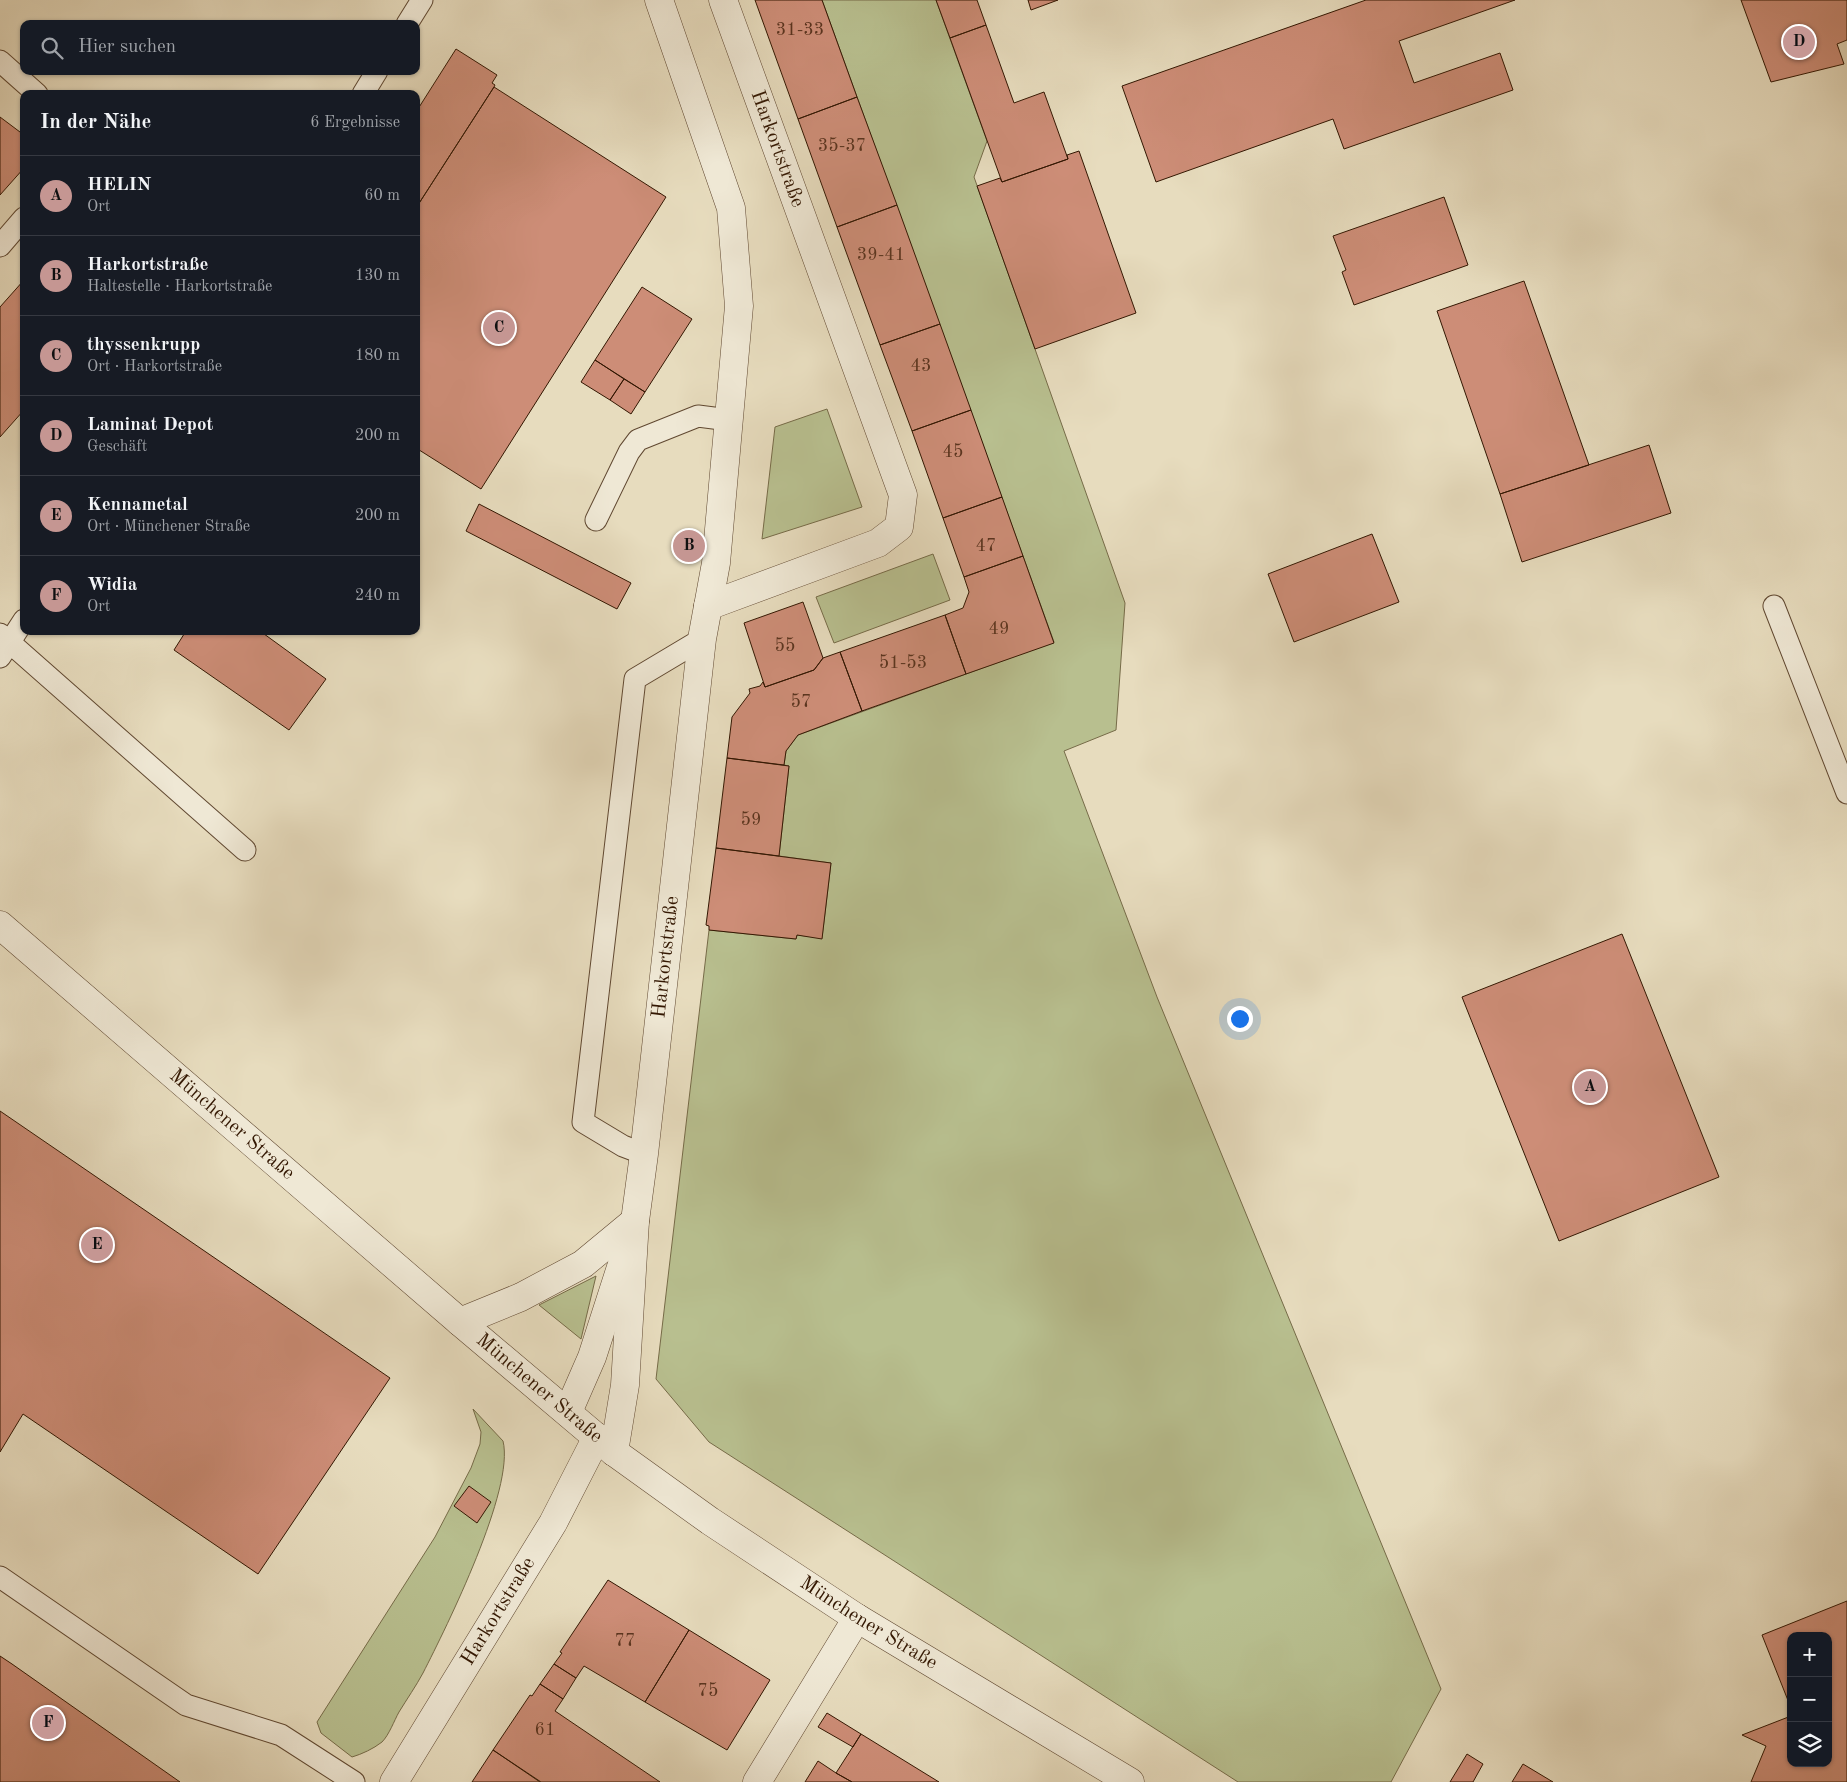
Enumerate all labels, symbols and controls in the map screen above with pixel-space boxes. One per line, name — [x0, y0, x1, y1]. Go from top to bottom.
search box — [20, 20, 420, 75]
house number: 31-33 — [776, 21, 824, 39]
pin: D — [1783, 23, 1815, 61]
icon: search — [38, 34, 66, 62]
text: Hier suchen — [78, 38, 176, 57]
street label: Harkortstraße — [747, 88, 807, 210]
text: In der Nähe — [40, 112, 151, 133]
text: 6 Ergebnisse — [310, 115, 400, 131]
house number: 35-37 — [818, 137, 866, 155]
text: HELIN — [87, 176, 151, 195]
text: A — [50, 188, 62, 204]
text: 60 m — [364, 188, 400, 204]
text: Ort — [87, 199, 110, 215]
house number: 39-41 — [857, 246, 905, 264]
text: Harkortstraße — [87, 256, 208, 275]
text: B — [50, 268, 62, 284]
text: 130 m — [355, 268, 400, 284]
text: Haltestelle · Harkortstraße — [87, 279, 272, 295]
pin: C — [483, 309, 515, 347]
text: thyssenkrupp — [87, 336, 200, 355]
text: C — [51, 348, 61, 364]
text: 180 m — [355, 348, 400, 364]
house number: 43 — [911, 357, 931, 375]
text: Ort · Harkortstraße — [87, 359, 222, 375]
text: Laminat Depot — [87, 416, 213, 435]
text: D — [50, 428, 62, 444]
text: 200 m — [355, 428, 400, 444]
text: Geschäft — [87, 439, 147, 455]
house number: 45 — [943, 443, 963, 461]
text: Kennametal — [87, 496, 188, 515]
text: E — [50, 508, 62, 524]
text: 200 m — [355, 508, 400, 524]
text: Ort · Münchener Straße — [87, 519, 250, 535]
pin: B — [673, 527, 705, 565]
house number: 47 — [976, 537, 996, 555]
text: Widia — [87, 576, 137, 595]
text: F — [51, 588, 61, 604]
text: 240 m — [355, 588, 400, 604]
text: Ort — [87, 599, 110, 615]
house number: 49 — [989, 620, 1009, 638]
house number: 55 — [775, 637, 795, 655]
house number: 51-53 — [879, 654, 927, 672]
house number: 57 — [791, 693, 811, 711]
house number: 59 — [741, 811, 761, 829]
street label: Harkortstraße — [649, 895, 683, 1019]
your location — [1227, 1006, 1253, 1032]
street label: Münchener Straße — [165, 1066, 298, 1184]
pin: A — [1574, 1068, 1606, 1106]
pin: E — [81, 1226, 113, 1264]
street label: Münchener Straße — [472, 1330, 606, 1447]
street label: Harkortstraße — [458, 1554, 539, 1669]
street label: Münchener Straße — [796, 1573, 941, 1674]
house number: 77 — [615, 1632, 635, 1650]
map controls — [1787, 1632, 1832, 1767]
button: + — [1787, 1632, 1832, 1677]
button: − — [1787, 1677, 1832, 1722]
house number: 75 — [698, 1682, 718, 1700]
pin: F — [32, 1704, 64, 1742]
house number: 61 — [535, 1721, 555, 1739]
button: layers — [1787, 1722, 1832, 1767]

